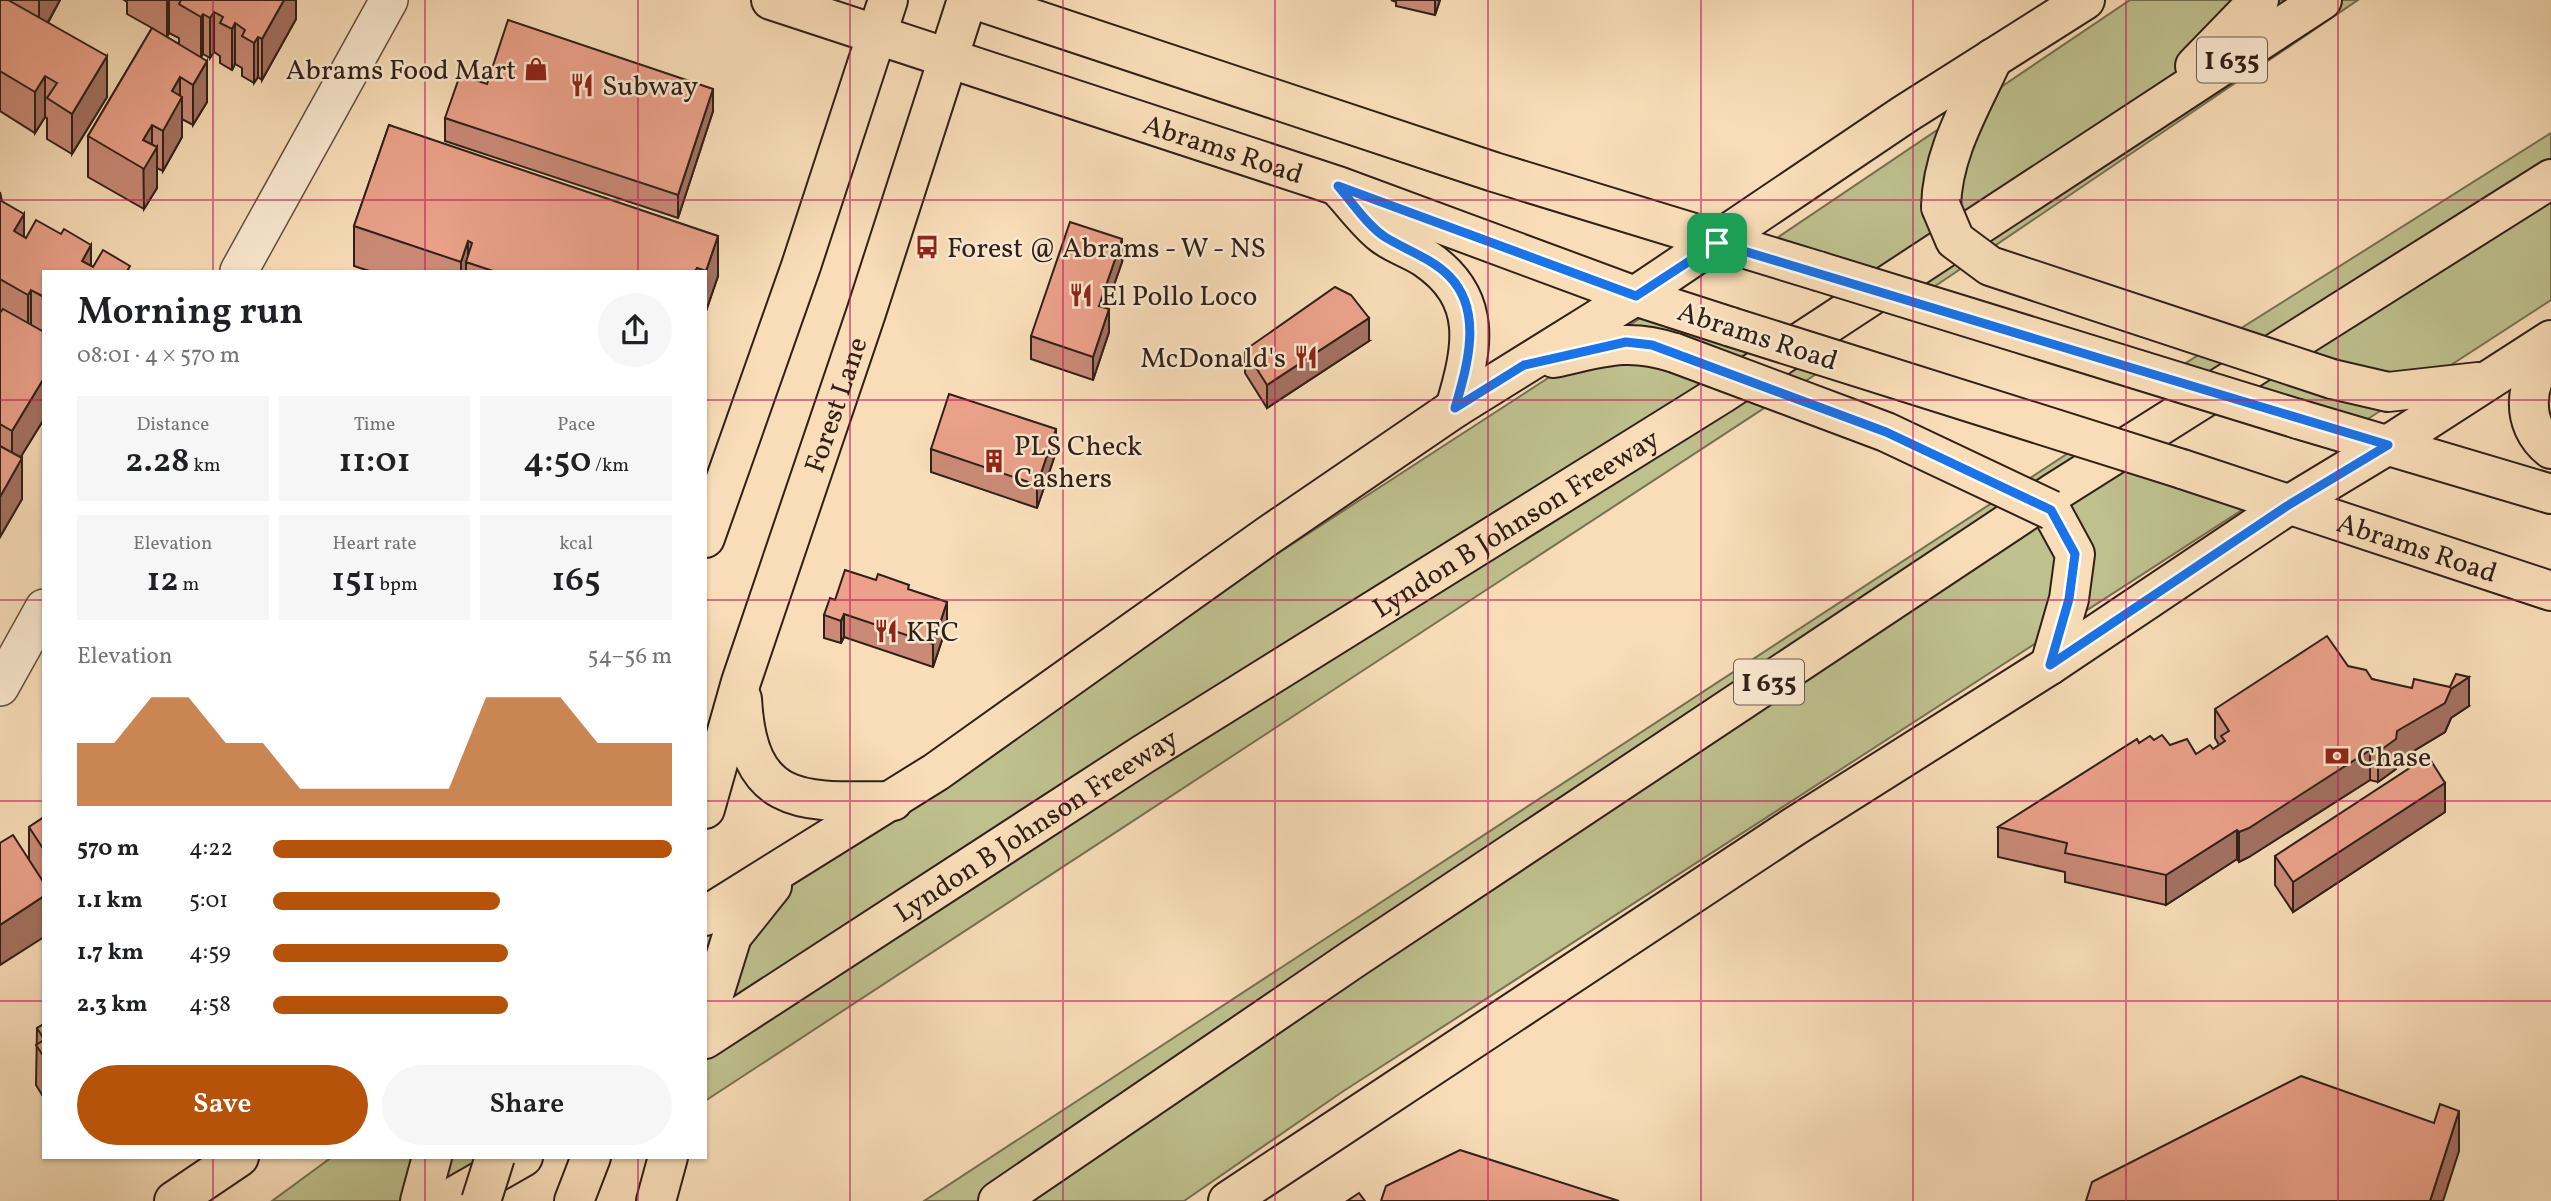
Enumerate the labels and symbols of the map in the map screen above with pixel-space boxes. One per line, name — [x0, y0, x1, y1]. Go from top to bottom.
road number: I 635 — [2197, 38, 2267, 82]
place label: Abrams Food Mart — [286, 52, 516, 91]
shop icon: Abrams Food Mart — [522, 55, 550, 83]
place label: Subway — [602, 68, 698, 107]
restaurant icon: Subway — [568, 71, 596, 99]
street label: Abrams Road — [1137, 106, 1308, 195]
pin — [1687, 213, 1747, 273]
place label: Forest @ Abrams - W - NS — [947, 230, 1266, 269]
bus stop icon: Forest @ Abrams - W - NS — [913, 233, 941, 261]
place label: El Pollo Loco — [1101, 278, 1257, 317]
restaurant icon: El Pollo Loco — [1067, 281, 1095, 309]
street label: Abrams Road — [1672, 293, 1842, 382]
street label: Forest Lane — [796, 332, 879, 478]
place label: McDonald's — [1140, 340, 1286, 379]
restaurant icon: McDonald's — [1292, 343, 1320, 371]
street label: Lyndon B Johnson Freeway — [1366, 420, 1667, 629]
place label: PLS Check Cashers — [1014, 428, 1142, 499]
building icon: PLS Check Cashers — [980, 447, 1008, 475]
street label: Abrams Road — [2332, 505, 2502, 594]
place label: KFC — [906, 614, 959, 653]
restaurant icon: KFC — [872, 617, 900, 645]
road number: I 635 — [1734, 660, 1804, 704]
street label: Lyndon B Johnson Freeway — [887, 720, 1186, 933]
place label: Chase — [2357, 739, 2431, 778]
bank icon: Chase — [2323, 742, 2351, 770]

